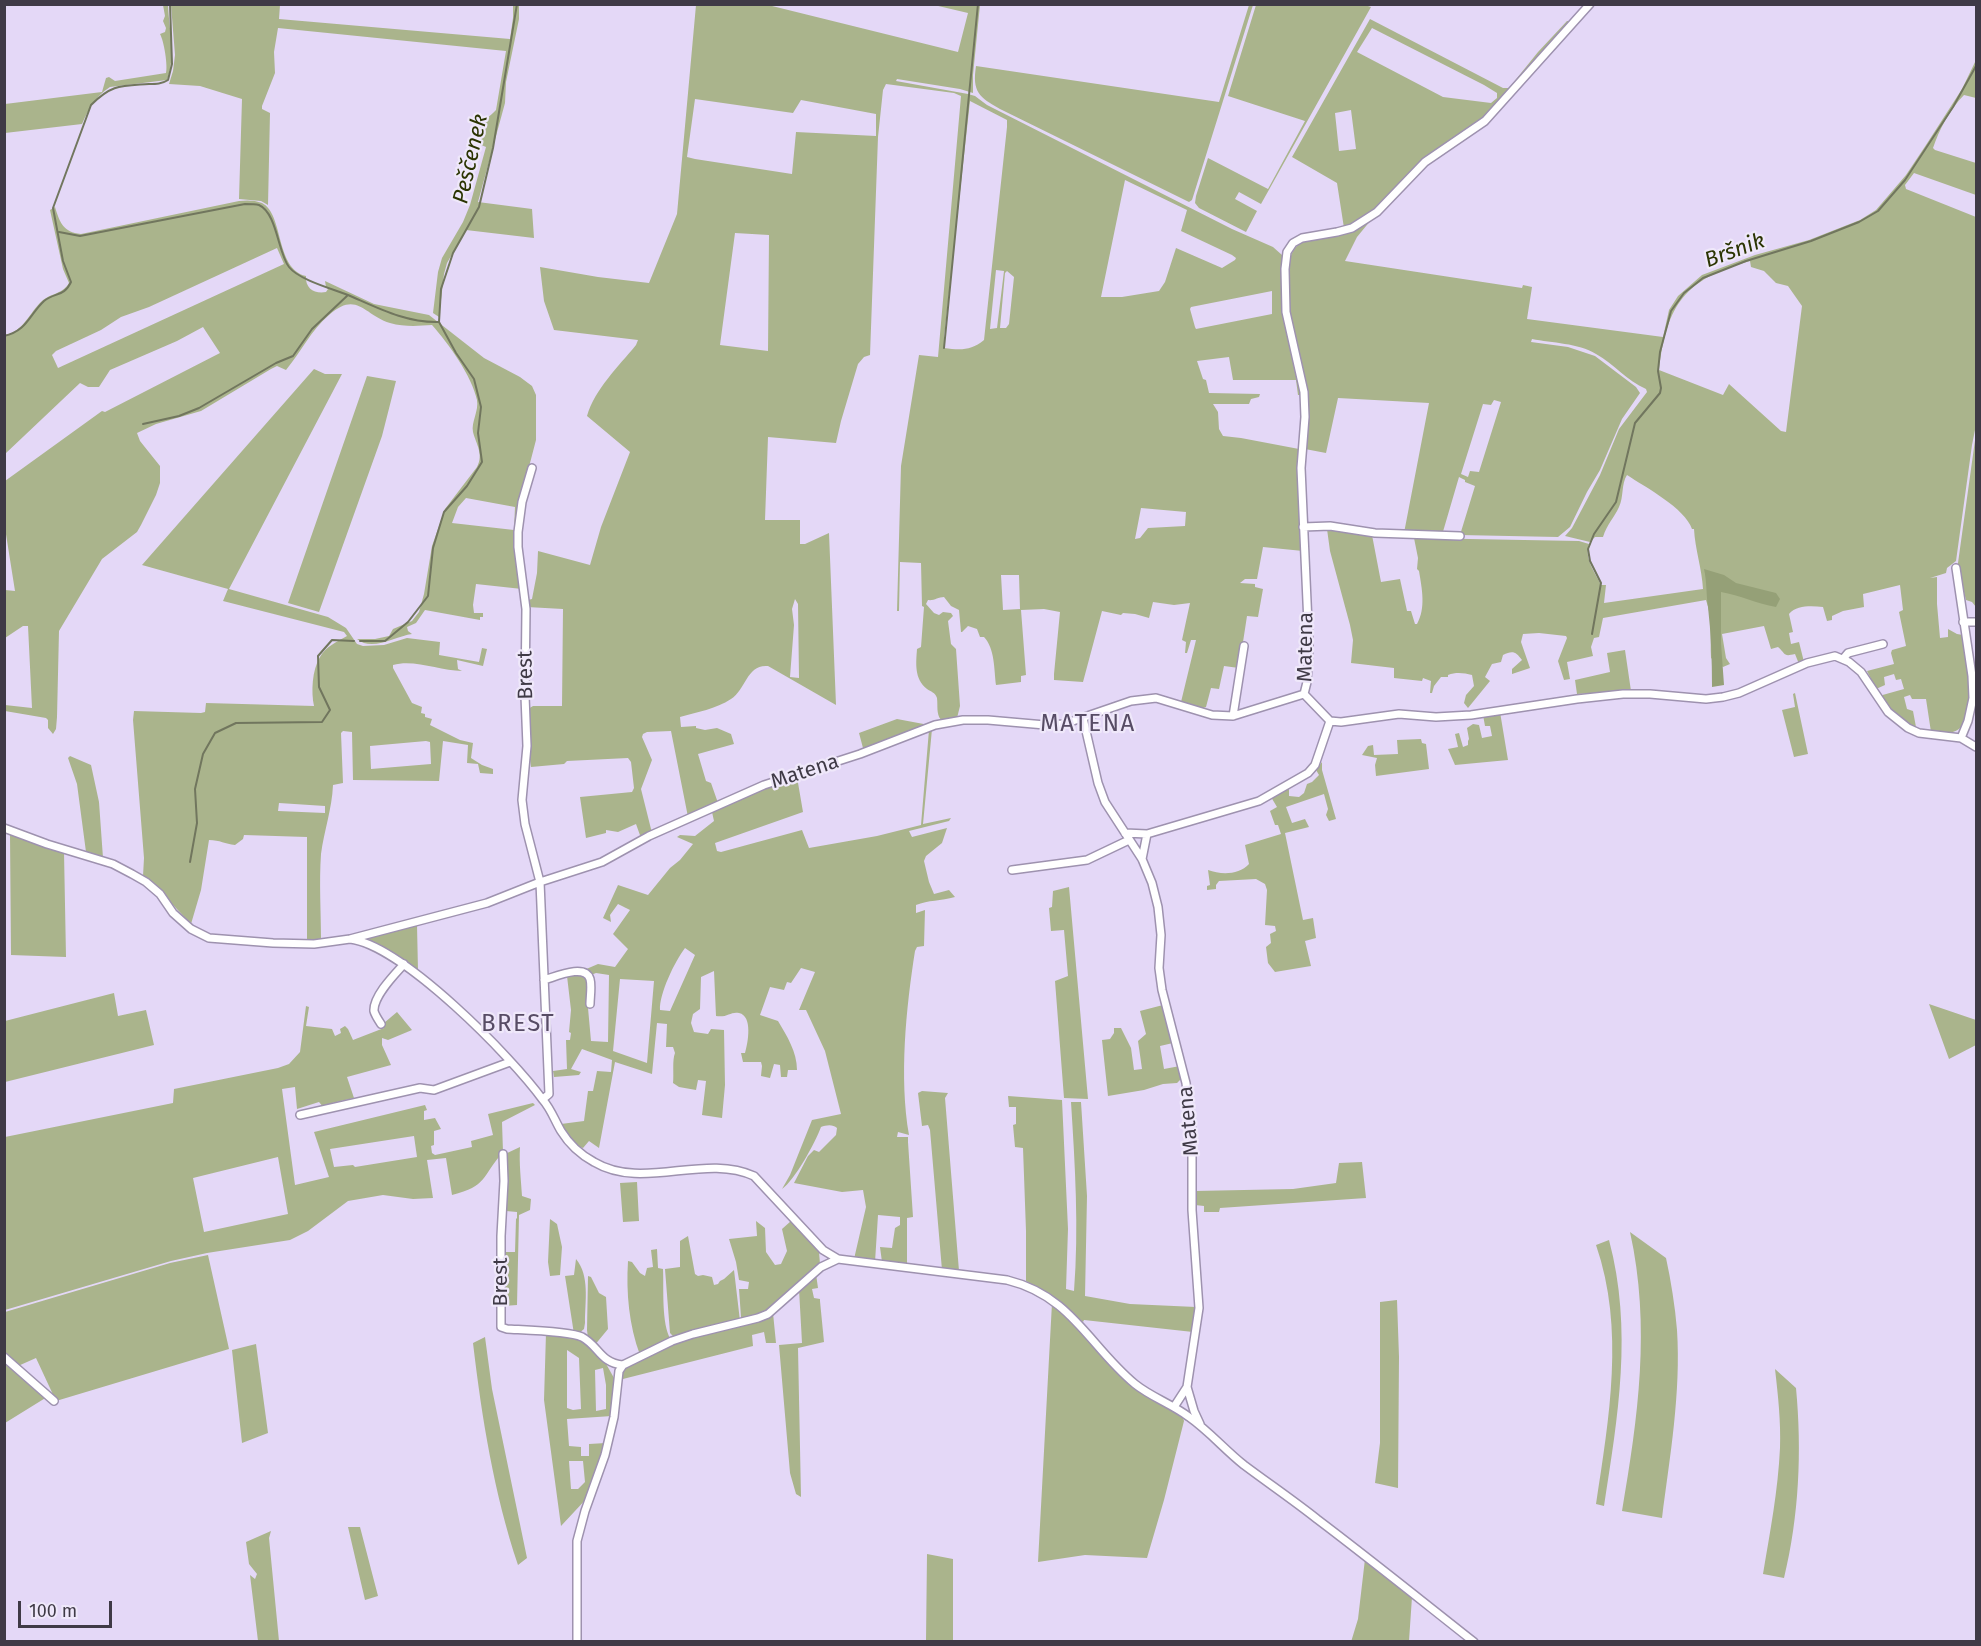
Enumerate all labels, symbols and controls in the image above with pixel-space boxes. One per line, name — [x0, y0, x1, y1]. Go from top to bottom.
water label: Peščenek — [448, 112, 494, 206]
water label: Bršnik — [1701, 228, 1769, 274]
street label: Matena — [1293, 612, 1319, 682]
street label: Brest — [513, 650, 539, 700]
district label: MATENA — [1040, 710, 1136, 738]
street label: Matena — [768, 749, 842, 795]
district label: BREST — [481, 1010, 555, 1038]
street label: Matena — [1173, 1085, 1205, 1157]
street label: Brest — [488, 1257, 514, 1307]
scale bar — [21, 1589, 116, 1627]
text: 100 m — [29, 1600, 77, 1622]

